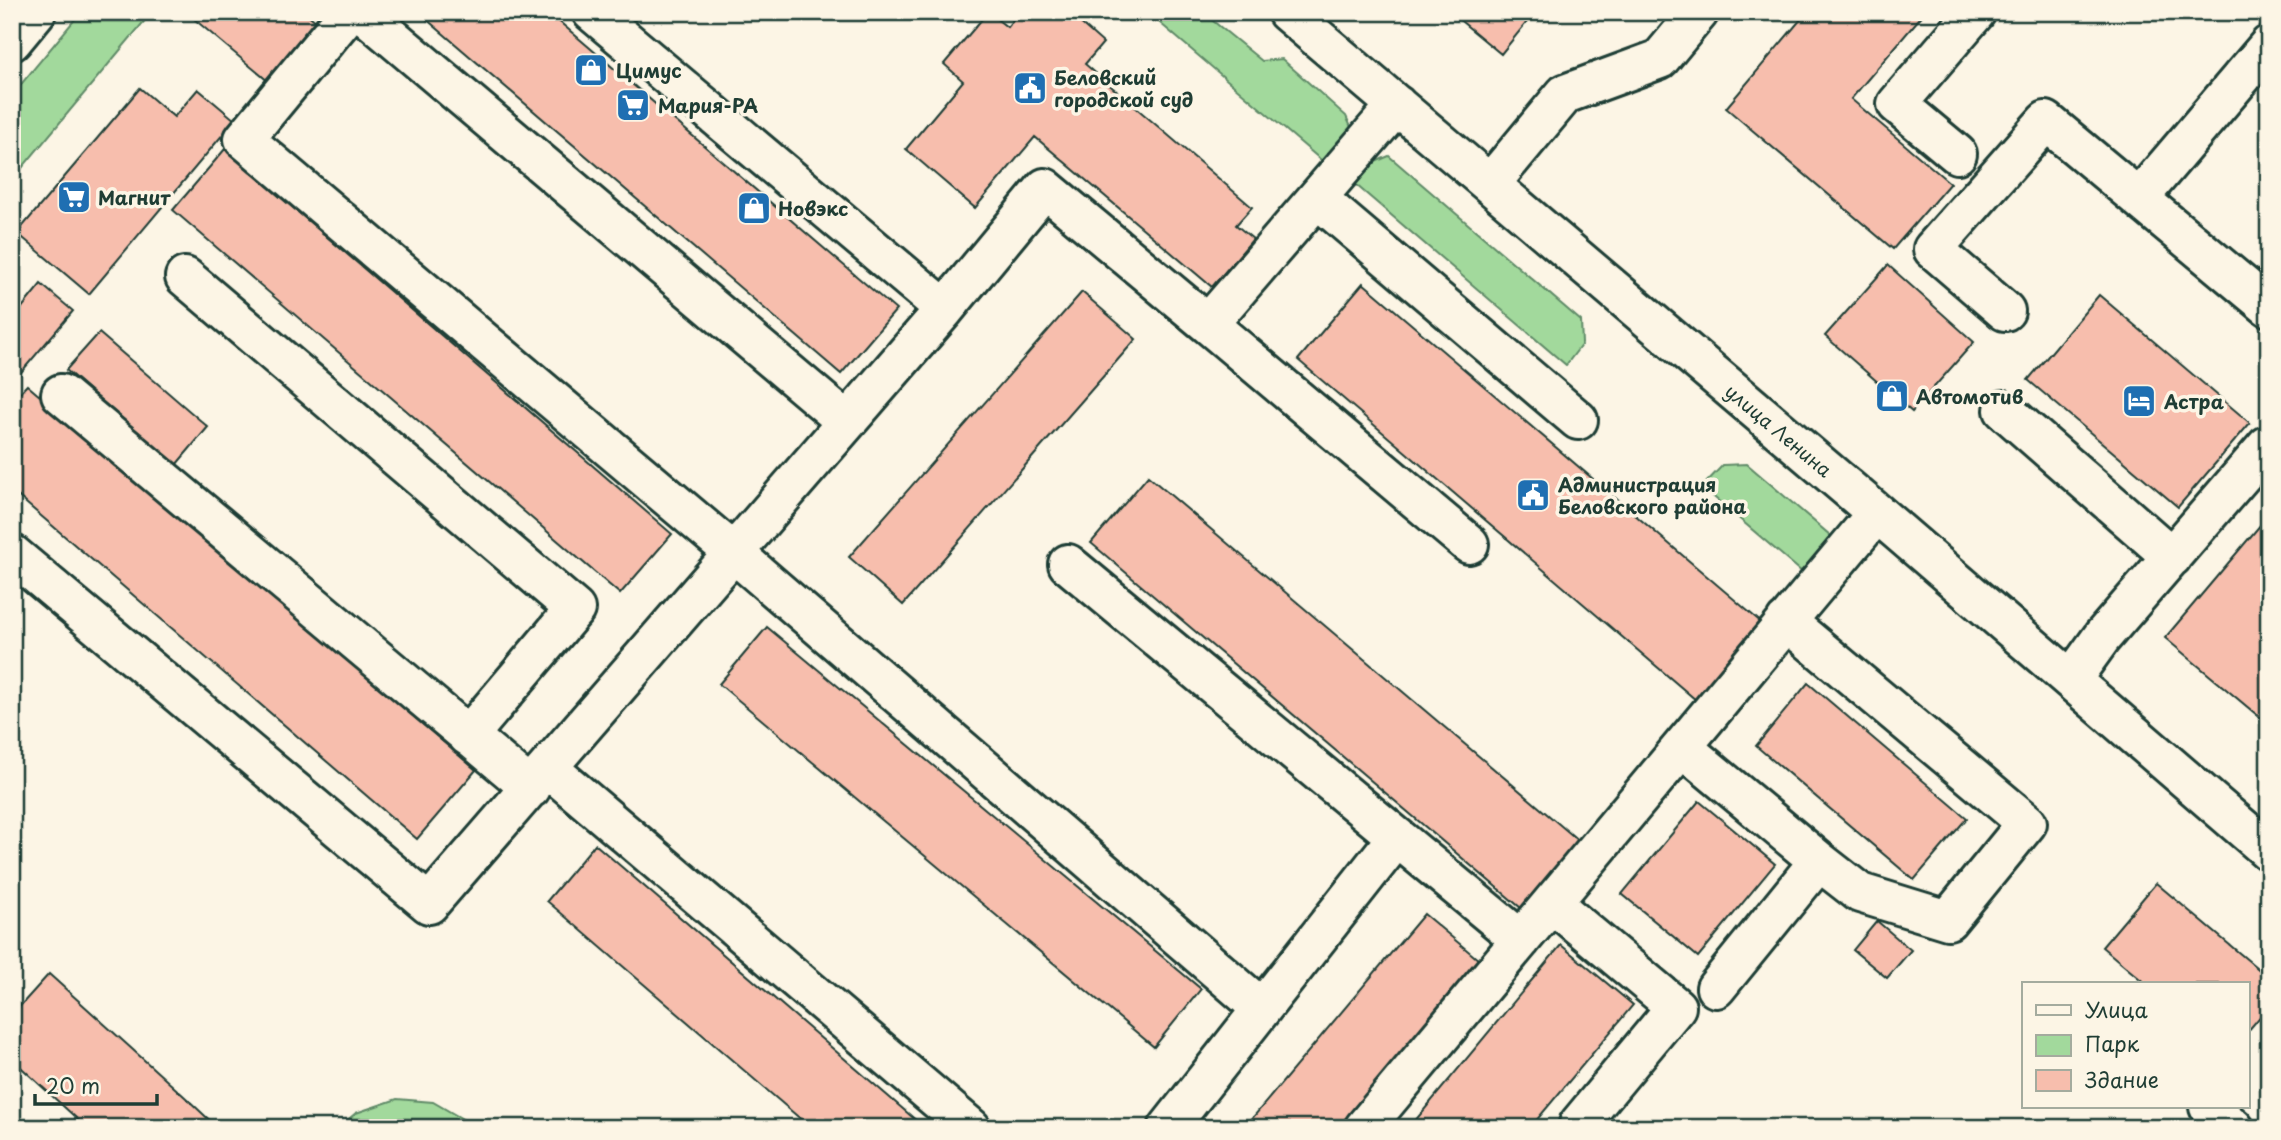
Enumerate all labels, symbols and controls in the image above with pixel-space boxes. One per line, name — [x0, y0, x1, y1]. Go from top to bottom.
shop icon: Цимус — [572, 51, 610, 89]
place label: Цимус — [616, 56, 682, 84]
place label: Беловский городской суд — [1054, 63, 1193, 113]
public building icon: Беловский городской суд — [1011, 69, 1049, 107]
supermarket icon: Мария-РА — [614, 86, 652, 124]
place label: Мария-РА — [658, 91, 758, 119]
supermarket icon: Магнит — [55, 178, 93, 216]
place label: Магнит — [98, 183, 171, 211]
shop icon: Новэкс — [735, 189, 773, 227]
place label: Новэкс — [778, 194, 848, 222]
street label: улица Ленина — [1720, 377, 1839, 483]
shop icon: Автомотив — [1873, 377, 1911, 415]
place label: Автомотив — [1916, 382, 2023, 410]
hotel icon: Астра — [2120, 382, 2158, 420]
place label: Астра — [2163, 387, 2224, 415]
place label: Администрация Беловского района — [1558, 470, 1747, 520]
public building icon: Администрация Беловского района — [1514, 476, 1552, 514]
legend — [2022, 982, 2250, 1108]
text: Улица — [2085, 993, 2148, 1025]
text: Парк — [2085, 1027, 2140, 1059]
scale bar — [35, 1063, 158, 1107]
text: Здание — [2085, 1063, 2159, 1095]
text: 20 m — [46, 1069, 100, 1101]

